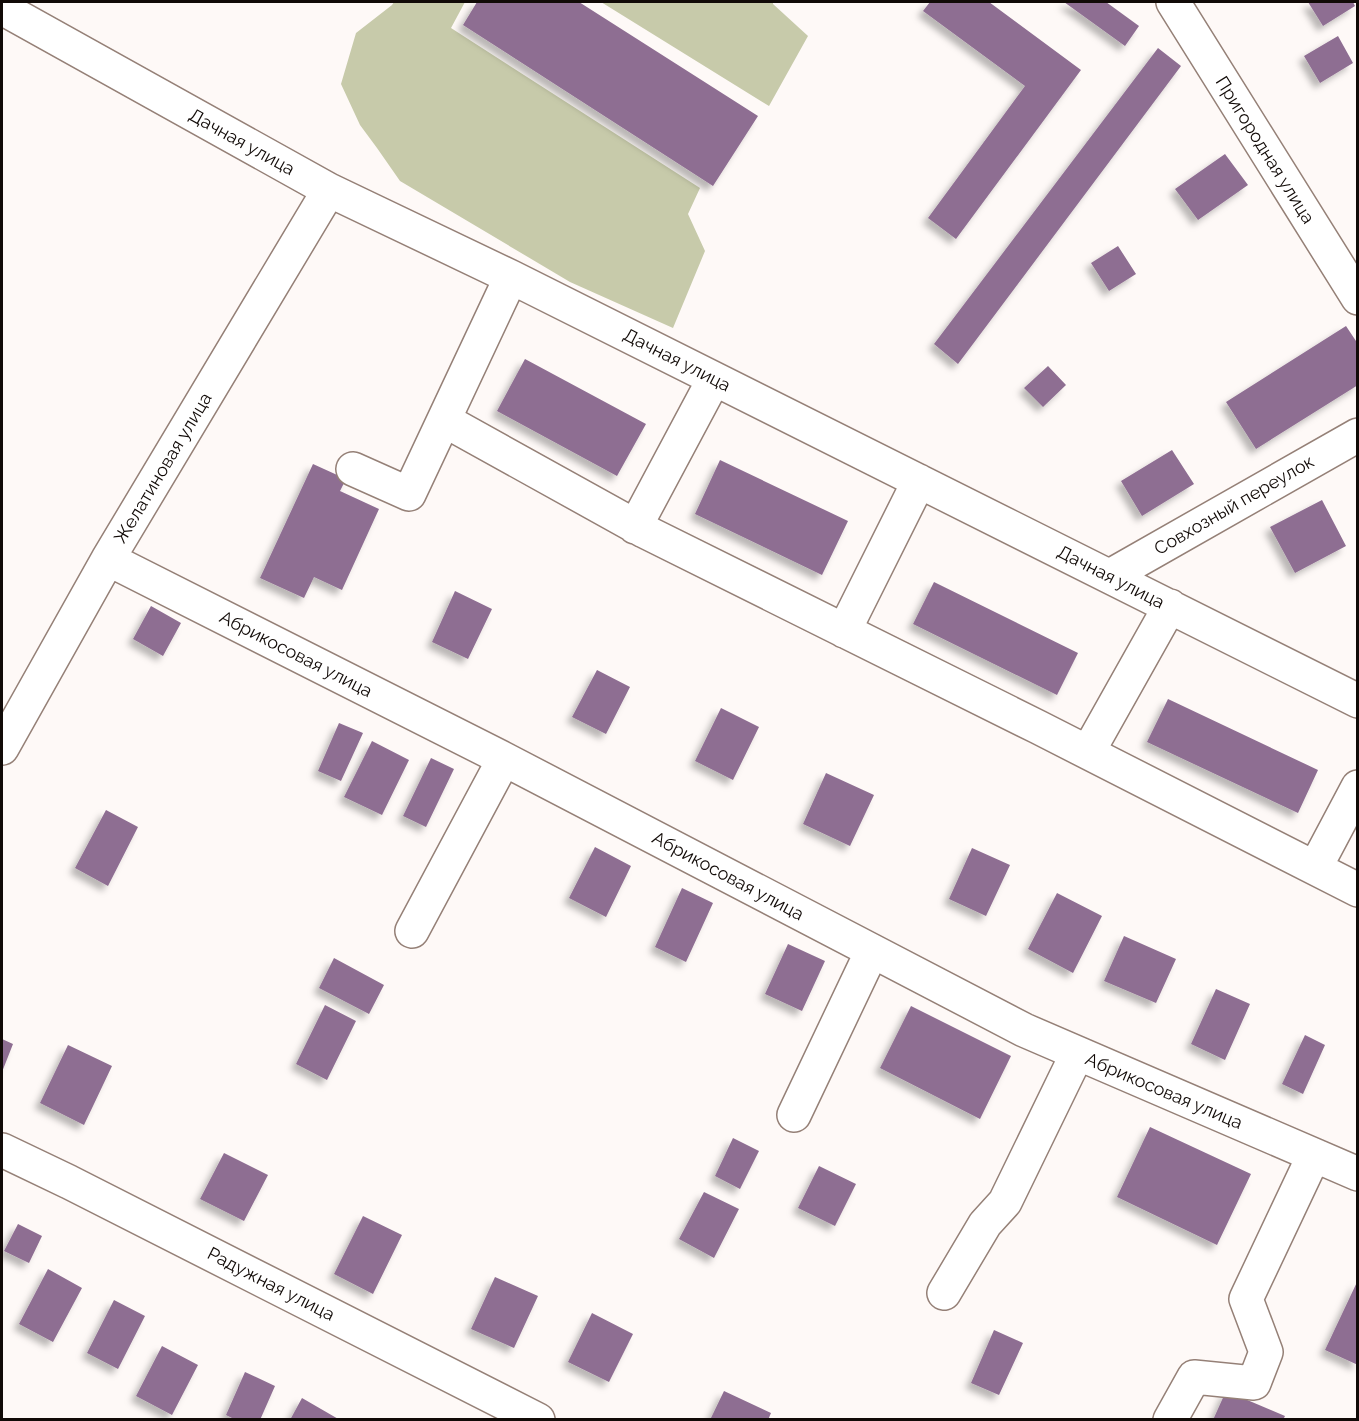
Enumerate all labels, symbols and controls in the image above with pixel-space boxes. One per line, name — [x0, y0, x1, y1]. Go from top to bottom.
street label: Пригородная улица — [1212, 72, 1319, 227]
street label: Дачная улица — [186, 104, 299, 179]
street label: Дачная улица — [620, 324, 734, 396]
street label: Желатиновая улица — [109, 389, 216, 547]
street label: Совхозный переулок — [1150, 450, 1317, 559]
street label: Дачная улица — [1054, 541, 1168, 613]
street label: Абрикосовая улица — [216, 606, 376, 701]
street label: Абрикосовая улица — [649, 827, 808, 924]
street label: Абрикосовая улица — [1083, 1048, 1246, 1133]
street label: Радужная улица — [204, 1242, 338, 1325]

